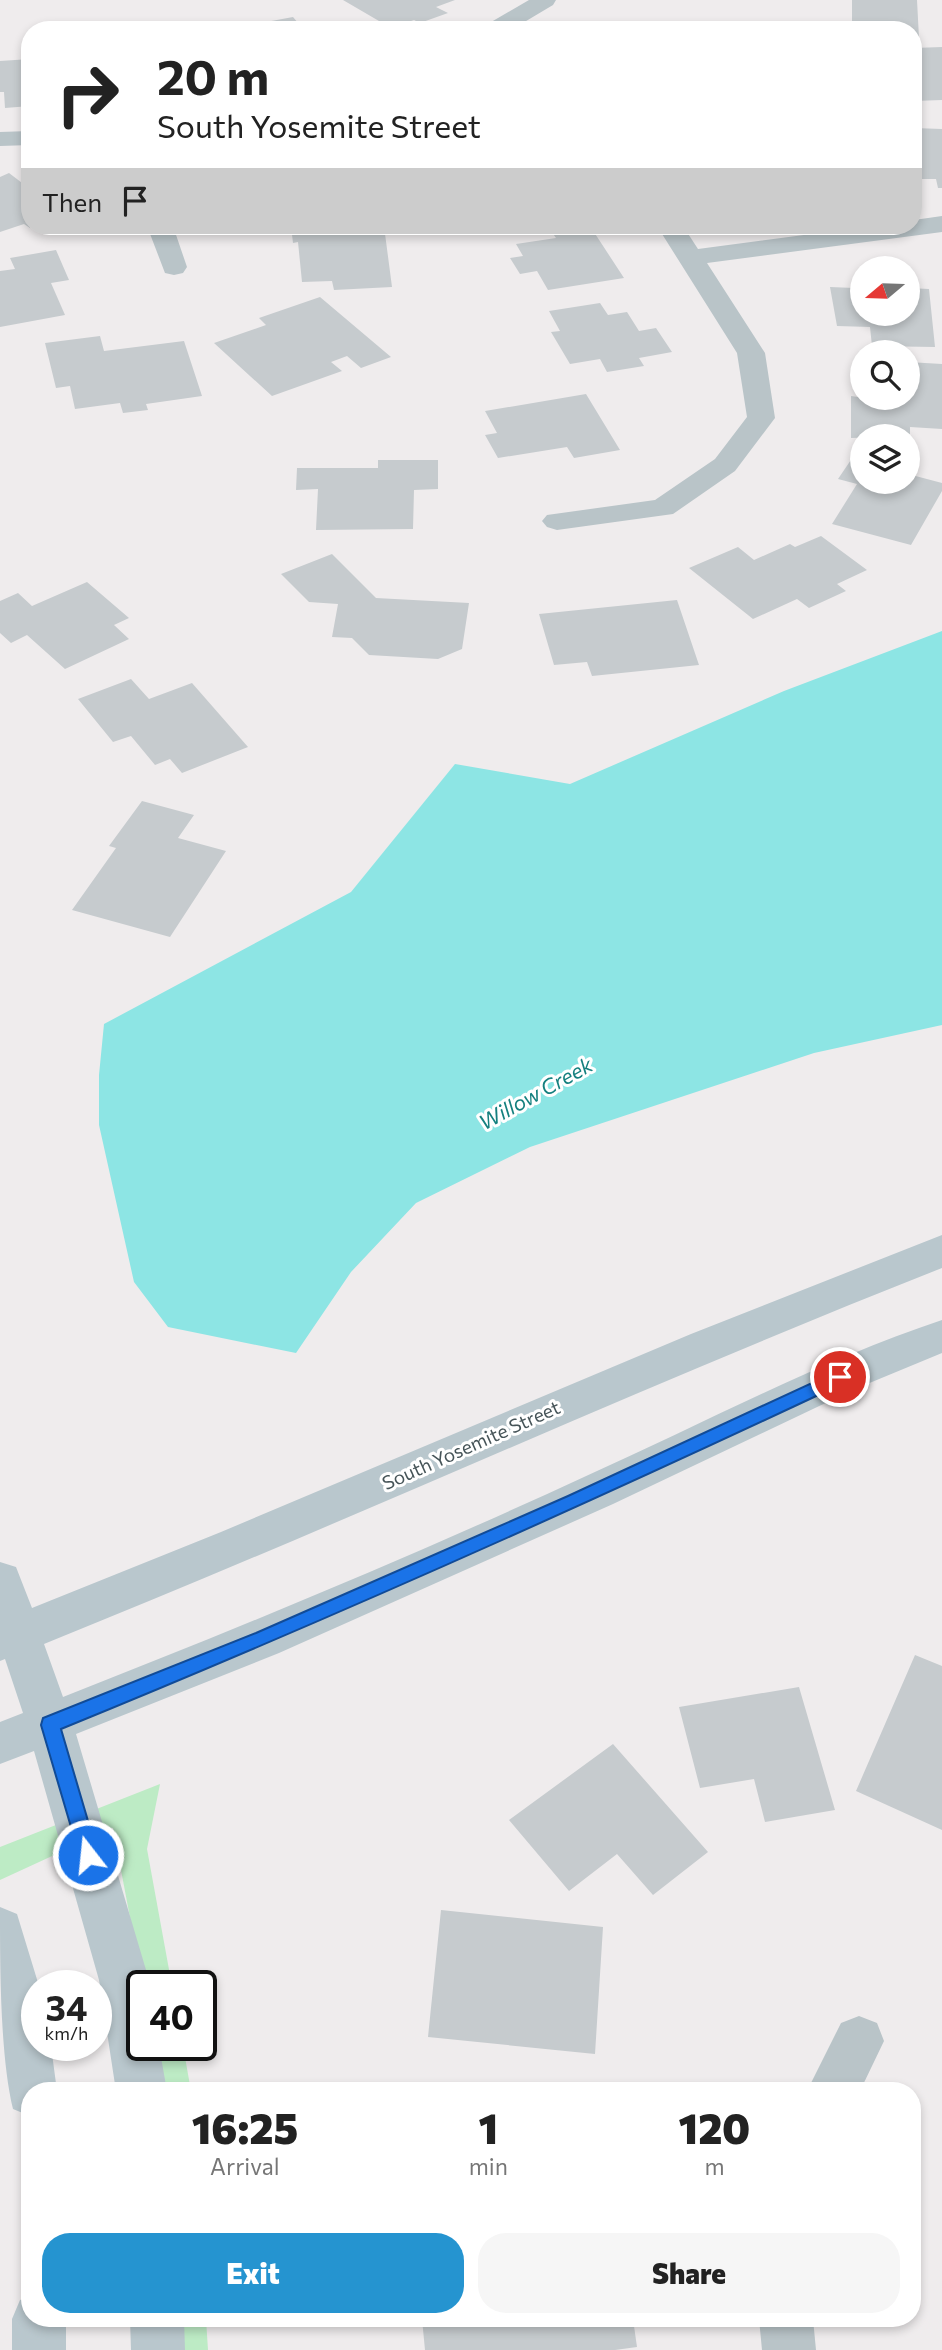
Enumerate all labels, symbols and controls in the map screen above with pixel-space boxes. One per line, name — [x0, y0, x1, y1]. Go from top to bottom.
text: 20 m — [157, 45, 269, 105]
icon: right — [42, 49, 133, 140]
text: South Yosemite Street — [157, 105, 481, 145]
icon: arrive — [116, 182, 154, 220]
text: Then — [42, 186, 102, 217]
north arrow — [850, 256, 920, 326]
map controls — [850, 256, 920, 494]
button: search — [850, 340, 920, 410]
button: layers — [850, 424, 920, 494]
water label: Willow Creek — [474, 1051, 597, 1134]
pin — [810, 1347, 870, 1407]
icon: arrive — [821, 1358, 859, 1396]
street label: South Yosemite Street — [378, 1395, 564, 1494]
position arrow — [51, 1818, 125, 1892]
speed limit sign: 40 — [126, 1970, 217, 2061]
text: 34 — [46, 1985, 87, 2028]
text: km/h — [45, 2022, 88, 2044]
text: 16:25 — [192, 2101, 298, 2153]
text: 1 — [479, 2101, 498, 2153]
text: 120 — [679, 2101, 750, 2153]
text: Arrival — [210, 2152, 280, 2180]
text: min — [469, 2152, 508, 2180]
text: m — [704, 2152, 724, 2180]
button: Exit — [42, 2233, 464, 2313]
button: Share — [478, 2233, 900, 2313]

